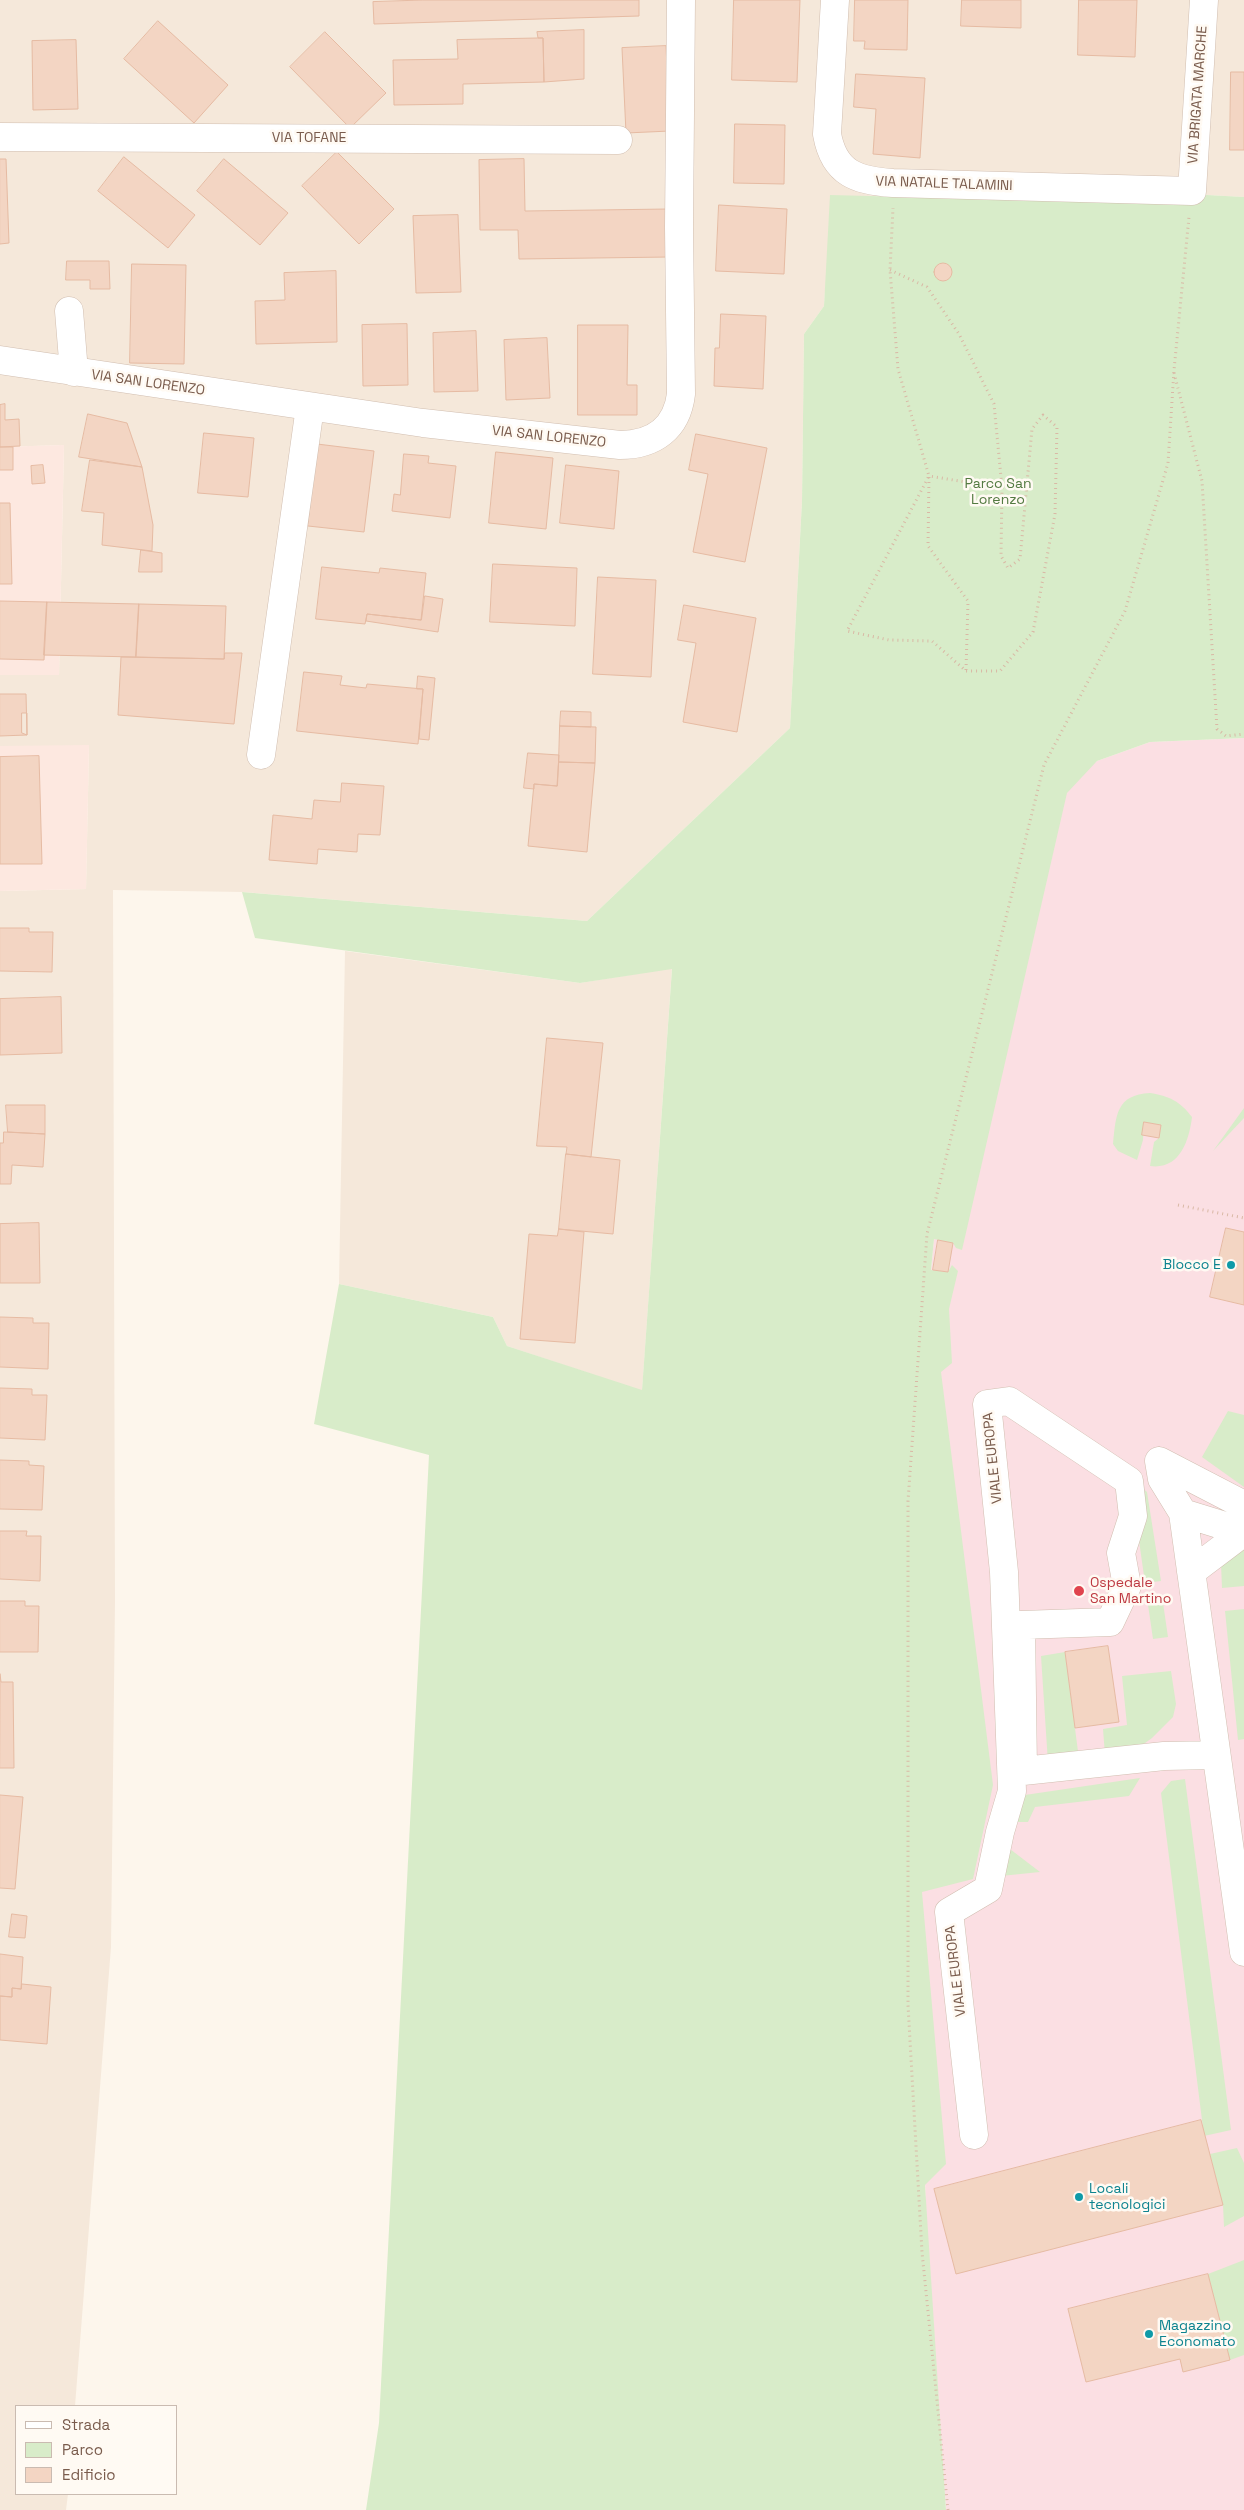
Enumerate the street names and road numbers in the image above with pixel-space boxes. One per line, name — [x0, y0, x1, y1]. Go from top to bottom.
street label: VIA BRIGATA MARCHE — [1185, 25, 1211, 165]
street label: VIA TOFANE — [272, 130, 346, 146]
street label: VIA NATALE TALAMINI — [875, 173, 1013, 195]
street label: VIA SAN LORENZO — [90, 367, 206, 399]
street label: VIA SAN LORENZO — [491, 423, 607, 451]
street label: VIALE EUROPA — [980, 1411, 1006, 1505]
street label: VIALE EUROPA — [942, 1924, 970, 2018]

